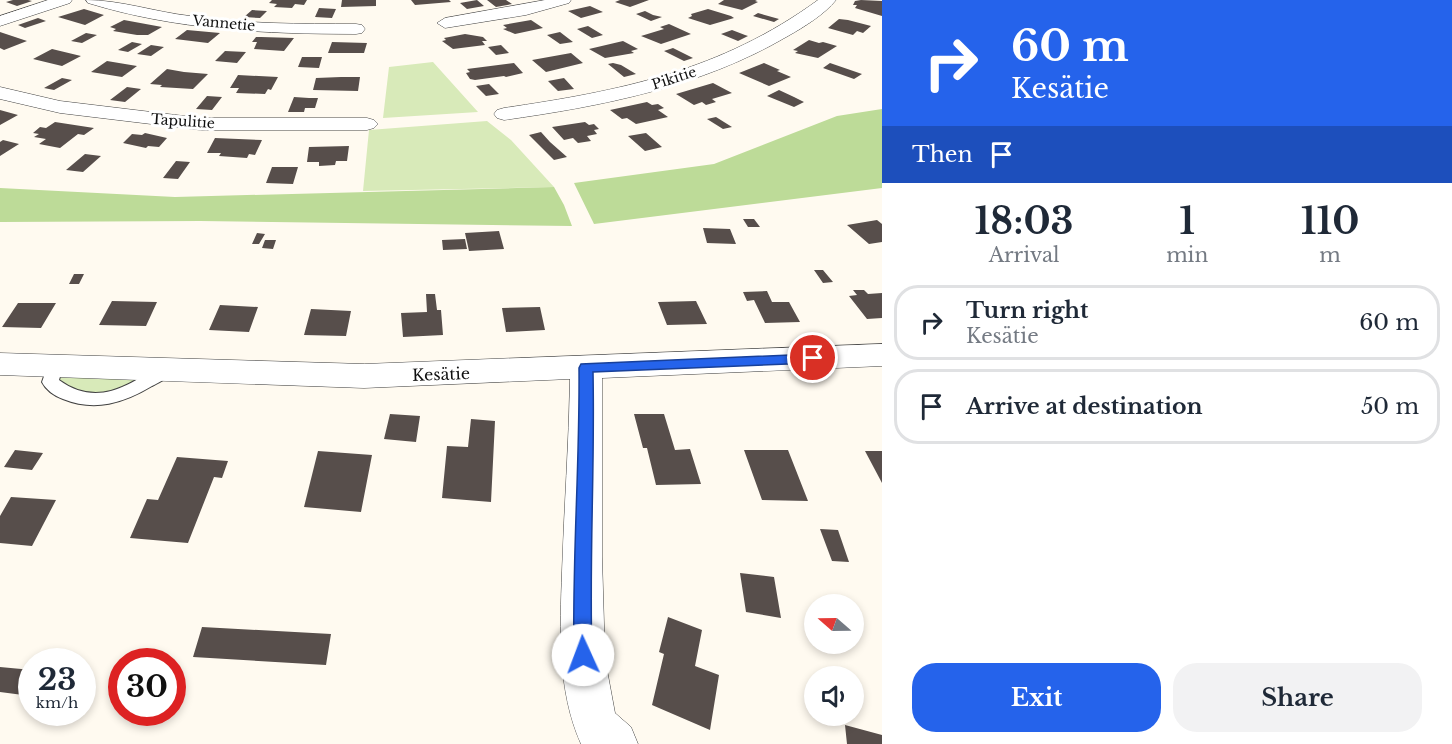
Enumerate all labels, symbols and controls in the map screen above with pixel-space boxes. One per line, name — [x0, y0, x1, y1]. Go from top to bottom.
street label: Vannetie — [191, 11, 256, 35]
text: 60 m — [1011, 20, 1129, 72]
icon: right — [912, 24, 990, 102]
street label: Pikitie — [649, 62, 699, 94]
text: Kesätie — [1011, 72, 1109, 105]
street label: Tapulitie — [151, 110, 215, 132]
icon: arrive — [985, 138, 1018, 171]
text: Then — [912, 141, 973, 168]
text: 18:03 — [975, 199, 1074, 244]
text: 1 — [1179, 199, 1195, 244]
text: 110 — [1301, 199, 1359, 244]
text: Arrival — [989, 243, 1059, 267]
text: min — [1166, 243, 1208, 267]
text: m — [1319, 243, 1341, 267]
text: Turn right — [966, 297, 1088, 324]
icon: right — [915, 306, 948, 339]
text: 60 m — [1359, 309, 1419, 336]
text: Kesätie — [966, 324, 1039, 348]
pin — [787, 332, 838, 383]
icon: arrive — [796, 341, 829, 374]
street label: Kesätie — [412, 363, 470, 385]
icon: arrive — [915, 390, 948, 423]
text: Arrive at destination — [966, 393, 1203, 420]
text: 50 m — [1361, 393, 1419, 420]
north arrow — [804, 594, 864, 654]
map controls — [804, 594, 864, 726]
position arrow — [551, 623, 615, 687]
speed limit sign: 30 — [108, 648, 186, 726]
text: 23 — [38, 661, 76, 698]
button: Exit — [912, 663, 1161, 732]
button: Share — [1173, 663, 1422, 732]
button: sound — [804, 666, 864, 726]
text: km/h — [36, 693, 78, 712]

